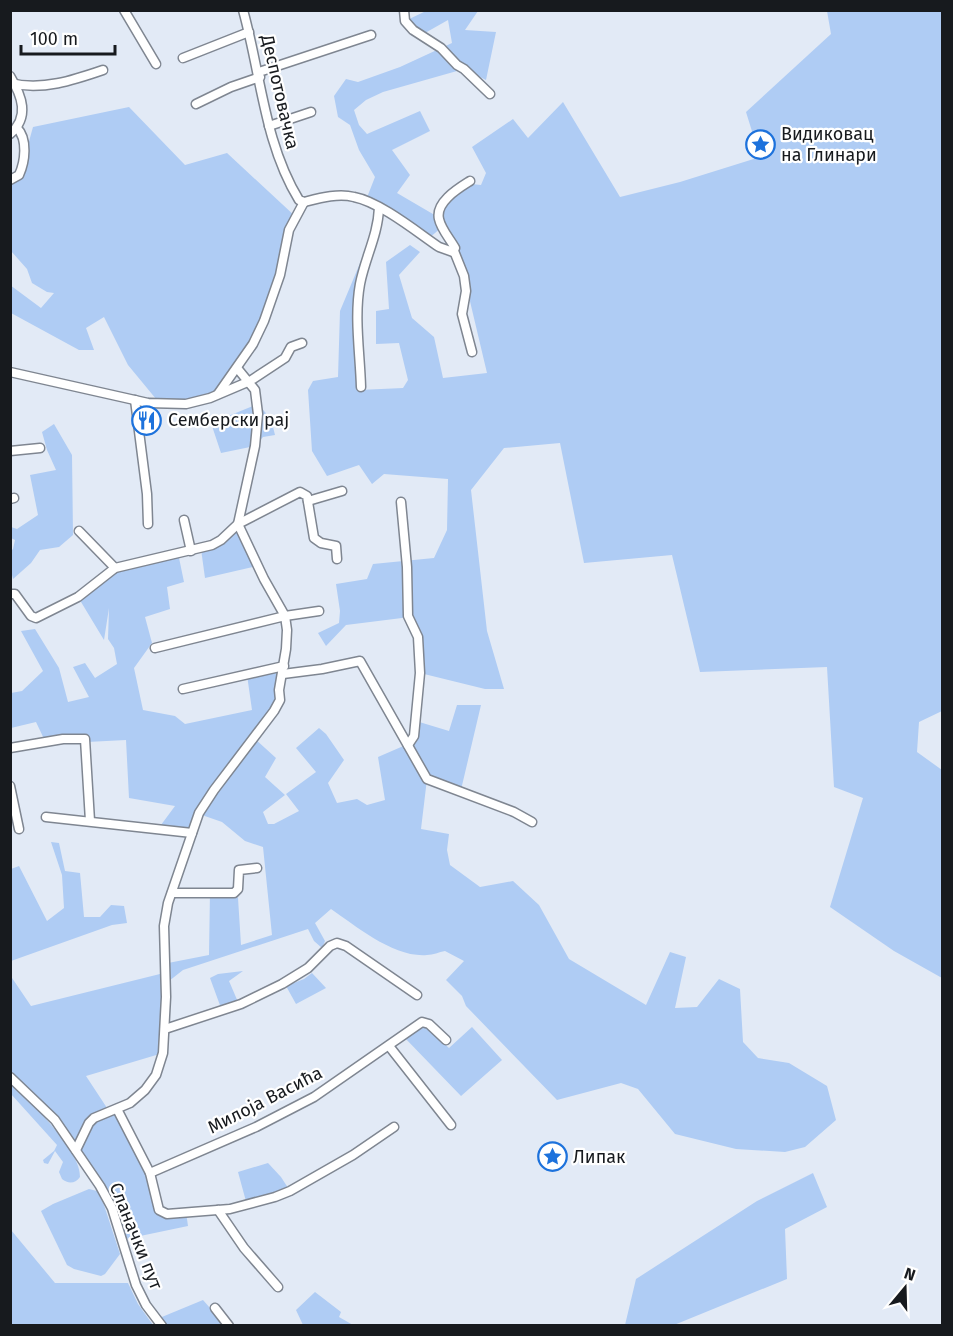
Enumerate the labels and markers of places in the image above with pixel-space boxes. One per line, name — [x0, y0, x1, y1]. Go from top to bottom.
place label: Видиковац на Глинари — [781, 123, 877, 166]
place icon: Видиковац на Глинари — [744, 128, 776, 160]
restaurant icon: Семберски рај — [131, 404, 163, 436]
place label: Семберски рај — [168, 409, 289, 431]
place icon: Липак — [536, 1141, 568, 1173]
place label: Липак — [573, 1146, 626, 1168]

